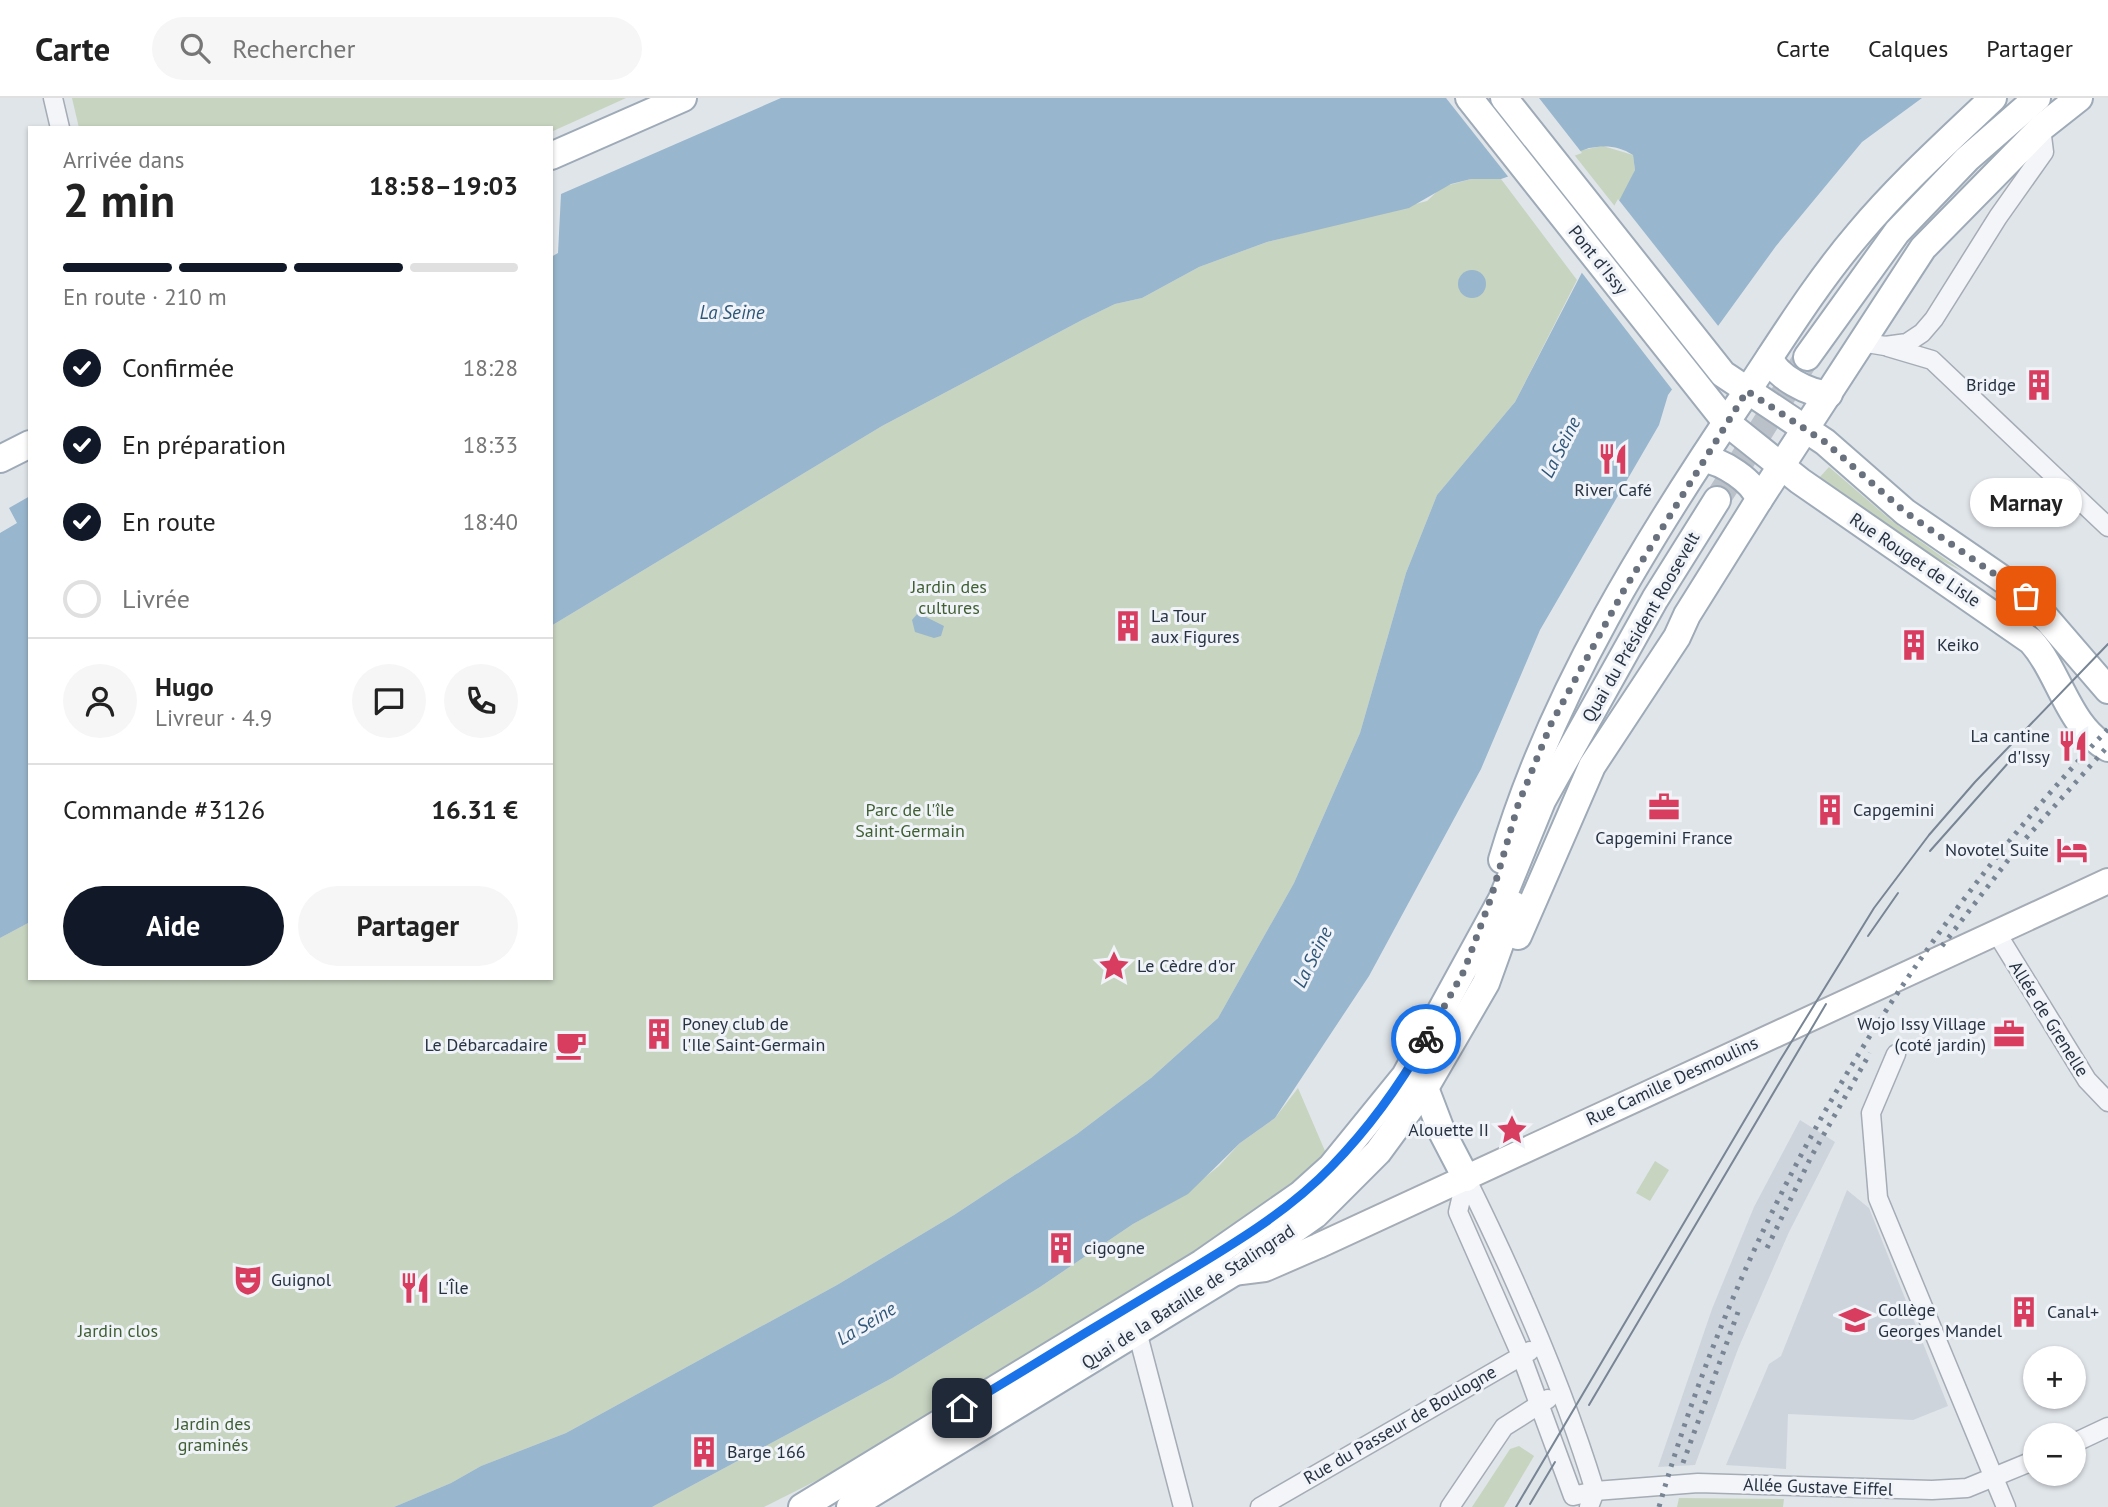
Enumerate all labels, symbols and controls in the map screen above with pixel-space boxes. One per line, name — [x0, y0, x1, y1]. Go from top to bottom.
search box — [152, 17, 642, 80]
text: Carte — [35, 27, 110, 70]
icon: search — [176, 29, 214, 67]
text: Rechercher — [232, 32, 355, 65]
text: Carte — [1776, 33, 1830, 64]
text: Calques — [1868, 33, 1948, 64]
text: Partager — [1986, 33, 2073, 64]
text: Arrivée dans — [63, 145, 184, 174]
text: 18:58–19:03 — [369, 169, 518, 202]
text: 2 min — [63, 170, 175, 230]
street label: Pont d'Issy — [1564, 221, 1634, 299]
text: En route · 210 m — [63, 282, 227, 311]
water label: La Seine — [699, 300, 765, 324]
icon: check — [63, 349, 101, 387]
text: Confirmée — [122, 351, 234, 384]
text: 18:28 — [463, 353, 518, 382]
building icon: Bridge — [2022, 368, 2056, 402]
place label: Bridge — [1966, 373, 2016, 396]
water label: La Seine — [1535, 412, 1586, 481]
icon: check — [63, 426, 101, 464]
text: En préparation — [122, 428, 286, 461]
text: 18:33 — [463, 430, 518, 459]
restaurant icon: River Café — [1596, 442, 1630, 476]
callout: Marnay — [1970, 477, 2082, 526]
place label: River Café — [1574, 478, 1652, 501]
text: Marnay — [1990, 488, 2062, 517]
icon: check — [63, 503, 101, 541]
text: En route — [122, 505, 216, 538]
text: 18:40 — [463, 507, 518, 536]
street label: Rue Rouget de Lisle — [1845, 507, 1985, 612]
street label: Quai du Président Roosevelt — [1577, 528, 1704, 726]
pin — [1996, 566, 2056, 626]
park label: Jardin des cultures — [910, 575, 987, 619]
icon: bag — [2007, 577, 2045, 615]
text: Livrée — [122, 582, 190, 615]
place label: La Tour aux Figures — [1151, 604, 1240, 648]
building icon: La Tour aux Figures — [1111, 609, 1145, 643]
building icon: Keiko — [1897, 628, 1931, 662]
place label: Keiko — [1937, 633, 1979, 656]
button: person — [63, 664, 137, 738]
button: chat — [352, 664, 426, 738]
button: phone — [444, 664, 518, 738]
text: Hugo — [155, 670, 214, 703]
text: Livreur · 4.9 — [155, 703, 272, 732]
place label: La cantine d'Issy — [1971, 724, 2051, 768]
restaurant icon: La cantine d'Issy — [2056, 729, 2090, 763]
office icon: Capgemini France — [1647, 790, 1681, 824]
text: Commande #3126 — [63, 793, 265, 826]
text: 16.31 € — [431, 793, 518, 826]
building icon: Capgemini — [1813, 793, 1847, 827]
park label: Parc de l'île Saint-Germain — [855, 798, 965, 842]
place label: Capgemini — [1853, 798, 1935, 821]
place label: Capgemini France — [1595, 826, 1733, 849]
hotel icon: Novotel Suite — [2055, 833, 2089, 867]
place label: Novotel Suite — [1945, 838, 2049, 861]
button: Aide — [63, 886, 284, 966]
button: Partager — [298, 886, 518, 966]
water label: La Seine — [1287, 922, 1337, 991]
place icon: Le Cèdre d'or — [1097, 949, 1131, 983]
place label: Le Cèdre d'or — [1137, 954, 1235, 977]
street label: Allée de Grenelle — [2005, 956, 2094, 1081]
courier — [1391, 1004, 1461, 1074]
place label: Poney club de l'Ile Saint-Germain — [682, 1012, 825, 1056]
place label: Wojo Issy Village (coté jardin) — [1857, 1012, 1986, 1056]
building icon: Poney club de l'Ile Saint-Germain — [642, 1017, 676, 1051]
office icon: Wojo Issy Village (coté jardin) — [1992, 1017, 2026, 1051]
icon: bike — [1407, 1020, 1445, 1058]
cafe icon: Le Débarcadaire — [554, 1028, 588, 1062]
street label: Rue Camille Desmoulins — [1582, 1031, 1761, 1130]
place label: Le Débarcadaire — [424, 1033, 548, 1056]
place icon: Alouette II — [1495, 1113, 1529, 1147]
place label: Alouette II — [1408, 1118, 1489, 1141]
street label: Quai de la Bataille de Stalingrad — [1077, 1219, 1299, 1374]
building icon: cigogne — [1044, 1231, 1078, 1265]
place label: cigogne — [1084, 1236, 1145, 1259]
theatre icon: Guignol — [231, 1263, 265, 1297]
place label: Guignol — [271, 1268, 332, 1291]
restaurant icon: L'Île — [398, 1271, 432, 1305]
place label: L'Île — [438, 1276, 469, 1299]
building icon: Canal+ — [2007, 1295, 2041, 1329]
water label: La Seine — [832, 1296, 900, 1350]
place label: Collège Georges Mandel — [1878, 1298, 2003, 1342]
place label: Canal+ — [2047, 1300, 2099, 1323]
school or university icon: Collège Georges Mandel — [1838, 1303, 1872, 1337]
park label: Jardin clos — [77, 1319, 158, 1342]
map controls — [2023, 1346, 2086, 1486]
button: + — [2023, 1346, 2086, 1409]
street label: Rue du Passeur de Boulogne — [1299, 1360, 1500, 1489]
pin — [932, 1378, 992, 1438]
icon: home — [943, 1389, 981, 1427]
park label: Jardin des graminés — [174, 1412, 251, 1456]
button: − — [2023, 1423, 2086, 1486]
building icon: Barge 166 — [687, 1435, 721, 1469]
place label: Barge 166 — [727, 1440, 806, 1463]
street label: Allée Gustave Eiffel — [1743, 1472, 1894, 1501]

